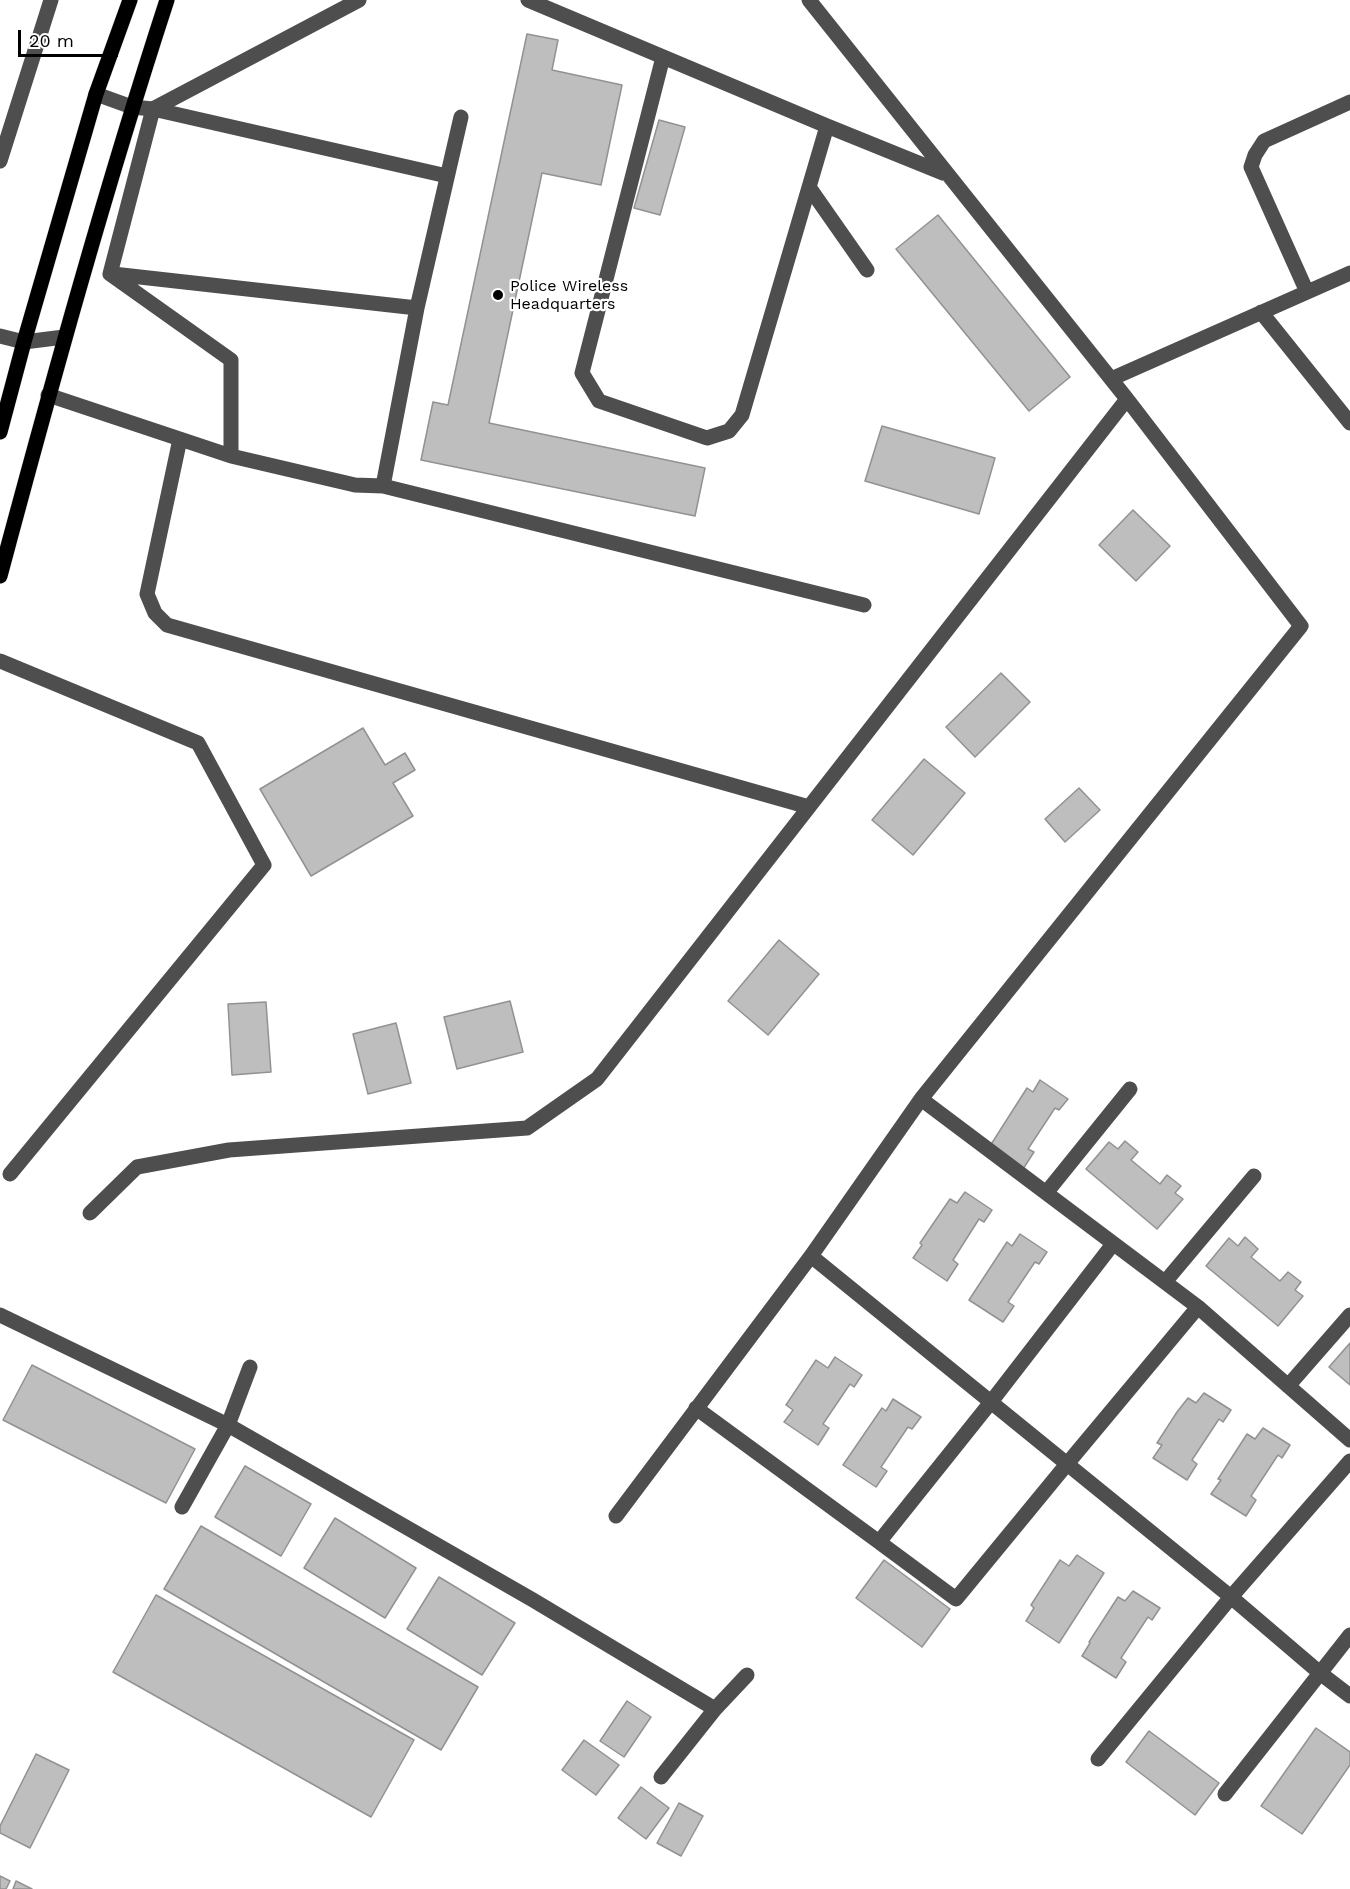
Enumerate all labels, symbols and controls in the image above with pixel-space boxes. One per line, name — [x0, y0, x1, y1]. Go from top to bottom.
scale bar — [21, 18, 122, 56]
text: 20 m — [29, 30, 74, 51]
place label: Police Wireless Headquarters — [510, 276, 628, 314]
marker: Police Wireless Headquarters — [491, 288, 505, 302]

